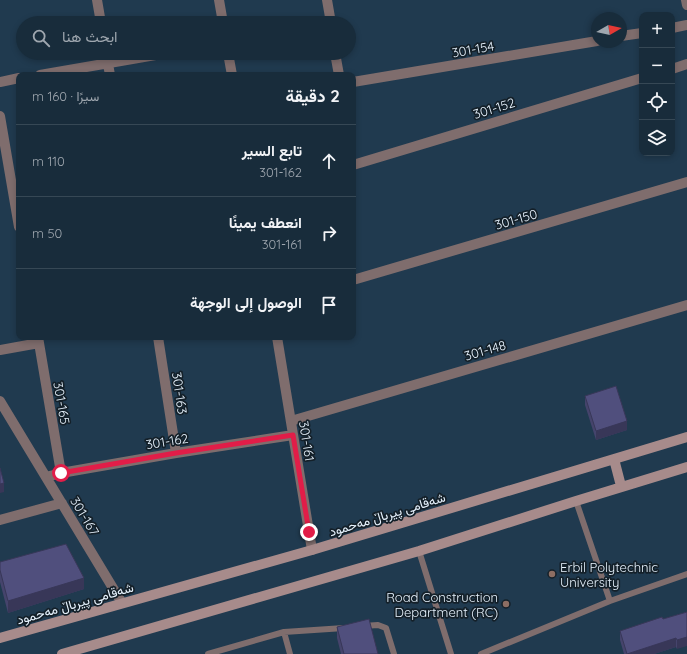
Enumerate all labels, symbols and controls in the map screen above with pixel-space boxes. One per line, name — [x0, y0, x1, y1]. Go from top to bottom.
north arrow — [591, 12, 627, 48]
map controls — [639, 12, 675, 156]
button: + — [639, 12, 675, 48]
search box — [16, 16, 356, 60]
icon: search — [30, 27, 52, 49]
text: ابحث هنا — [62, 27, 118, 46]
street label: 301-154 — [451, 37, 495, 61]
button: − — [639, 48, 675, 84]
button: locate — [639, 84, 675, 120]
text: 2 دقيقة — [285, 85, 340, 106]
text: سيرًا · 160 m — [32, 88, 99, 104]
street label: 301-152 — [471, 94, 517, 122]
button: layers — [639, 120, 675, 156]
text: تابع السير — [242, 141, 302, 160]
icon: ahead — [318, 150, 340, 172]
text: 110 m — [32, 153, 65, 169]
text: 301-162 — [259, 164, 302, 180]
street label: 301-150 — [493, 205, 539, 233]
text: انعطف يمينًا — [229, 213, 302, 232]
icon: right — [318, 222, 340, 244]
text: 50 m — [32, 225, 62, 241]
text: 301-161 — [262, 236, 302, 252]
text: الوصول إلى الوجهة — [190, 293, 302, 312]
icon: arrive — [318, 294, 340, 316]
street label: 301-148 — [462, 336, 508, 364]
street label: 301-163 — [169, 371, 191, 415]
street label: 301-165 — [50, 381, 74, 425]
street label: 301-161 — [296, 420, 318, 462]
street label: 301-162 — [145, 430, 189, 452]
route start — [52, 464, 70, 482]
street label: شەقامی پیرباڵ مەحمود — [327, 489, 448, 541]
street label: 301-167 — [67, 494, 103, 539]
route end — [300, 523, 318, 541]
place label: Erbil Polytechnic University — [560, 559, 658, 590]
marker: Erbil Polytechnic University — [547, 569, 557, 579]
street label: شەقامی پیرباڵ مەحمود — [15, 579, 136, 629]
place label: Road Construction Department (RC) — [386, 589, 498, 620]
marker: Road Construction Department (RC) — [501, 599, 511, 609]

